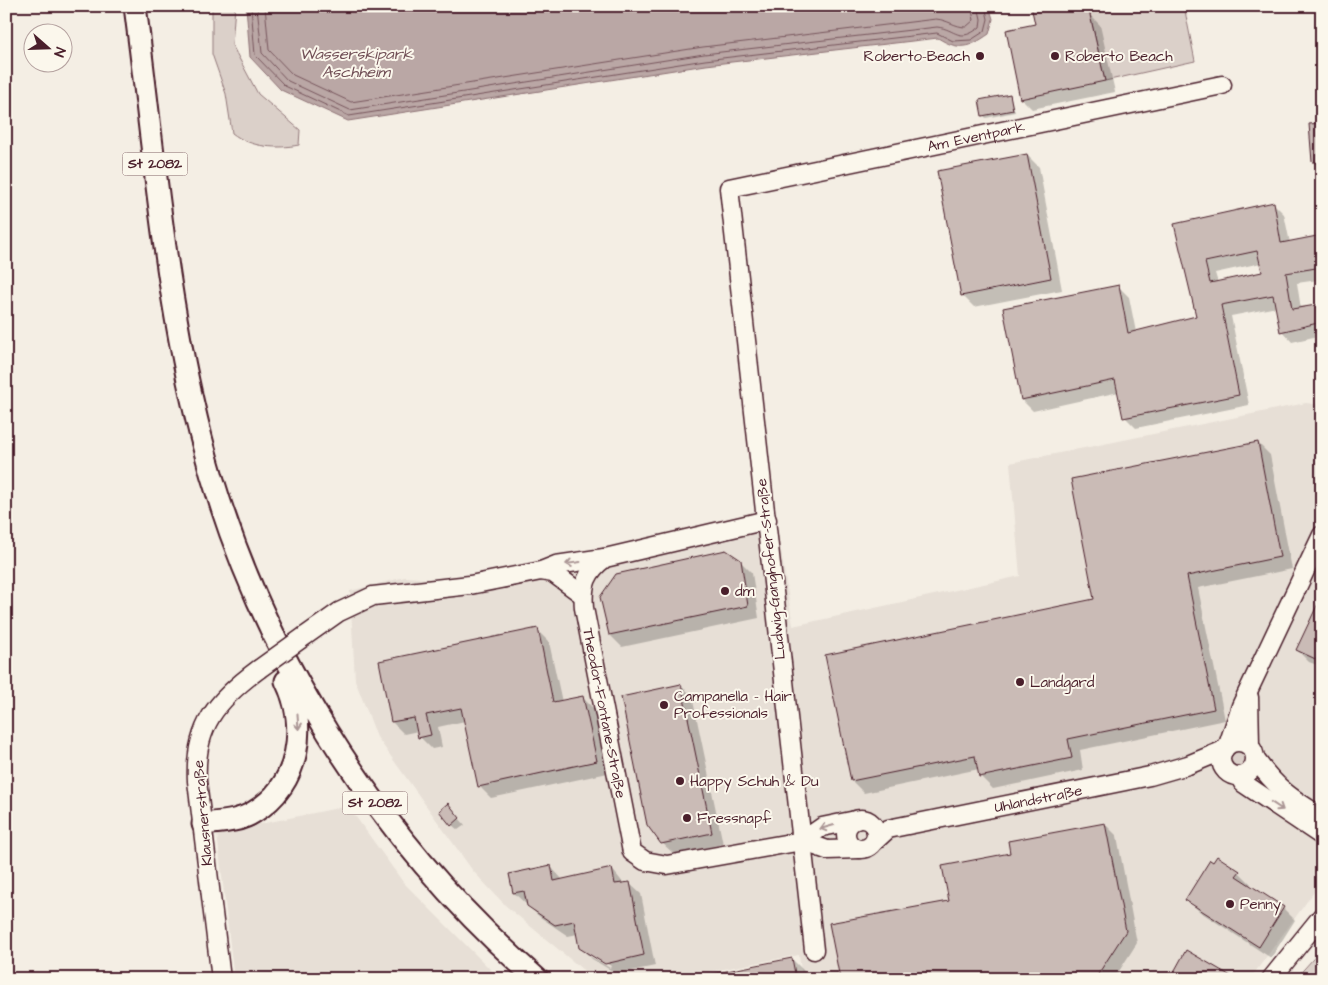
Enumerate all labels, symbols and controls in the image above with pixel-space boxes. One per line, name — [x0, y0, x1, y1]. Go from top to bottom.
north arrow — [22, 22, 72, 72]
water label: Wasserskipark Aschheim — [300, 43, 414, 83]
text: N — [48, 45, 70, 60]
place label: Roberto-Beach — [864, 46, 971, 67]
place label: Roberto Beach — [1065, 46, 1173, 67]
marker: Roberto-Beach — [974, 50, 986, 62]
marker: Roberto Beach — [1049, 50, 1061, 62]
street label: Am Eventpark — [925, 116, 1027, 157]
road number: St 2082 — [122, 152, 188, 175]
street label: Ludwig-Ganghofer-Straße — [751, 477, 792, 661]
one-way arrow — [565, 558, 581, 568]
place label: dm — [735, 581, 755, 602]
marker: dm — [719, 585, 731, 597]
street label: Theodor-Fontane-Straße — [578, 626, 632, 800]
place label: Landgard — [1030, 672, 1095, 694]
marker: Landgard — [1014, 676, 1026, 688]
place label: Campanella - Hair Professionals — [674, 686, 792, 724]
marker: Campanella - Hair Professionals — [658, 699, 670, 711]
one-way arrow — [293, 714, 302, 730]
street label: Klausnerstraße — [188, 759, 218, 867]
place label: Happy Schuh & Du — [690, 771, 819, 793]
marker: Happy Schuh & Du — [674, 775, 686, 787]
street label: Uhlandstraße — [992, 779, 1084, 818]
road number: St 2082 — [342, 791, 408, 814]
one-way arrow — [1269, 801, 1283, 811]
place label: Fressnapf — [697, 808, 771, 829]
marker: Fressnapf — [681, 812, 693, 824]
one-way arrow — [819, 822, 835, 832]
place label: Penny — [1240, 894, 1281, 916]
marker: Penny — [1224, 898, 1236, 910]

